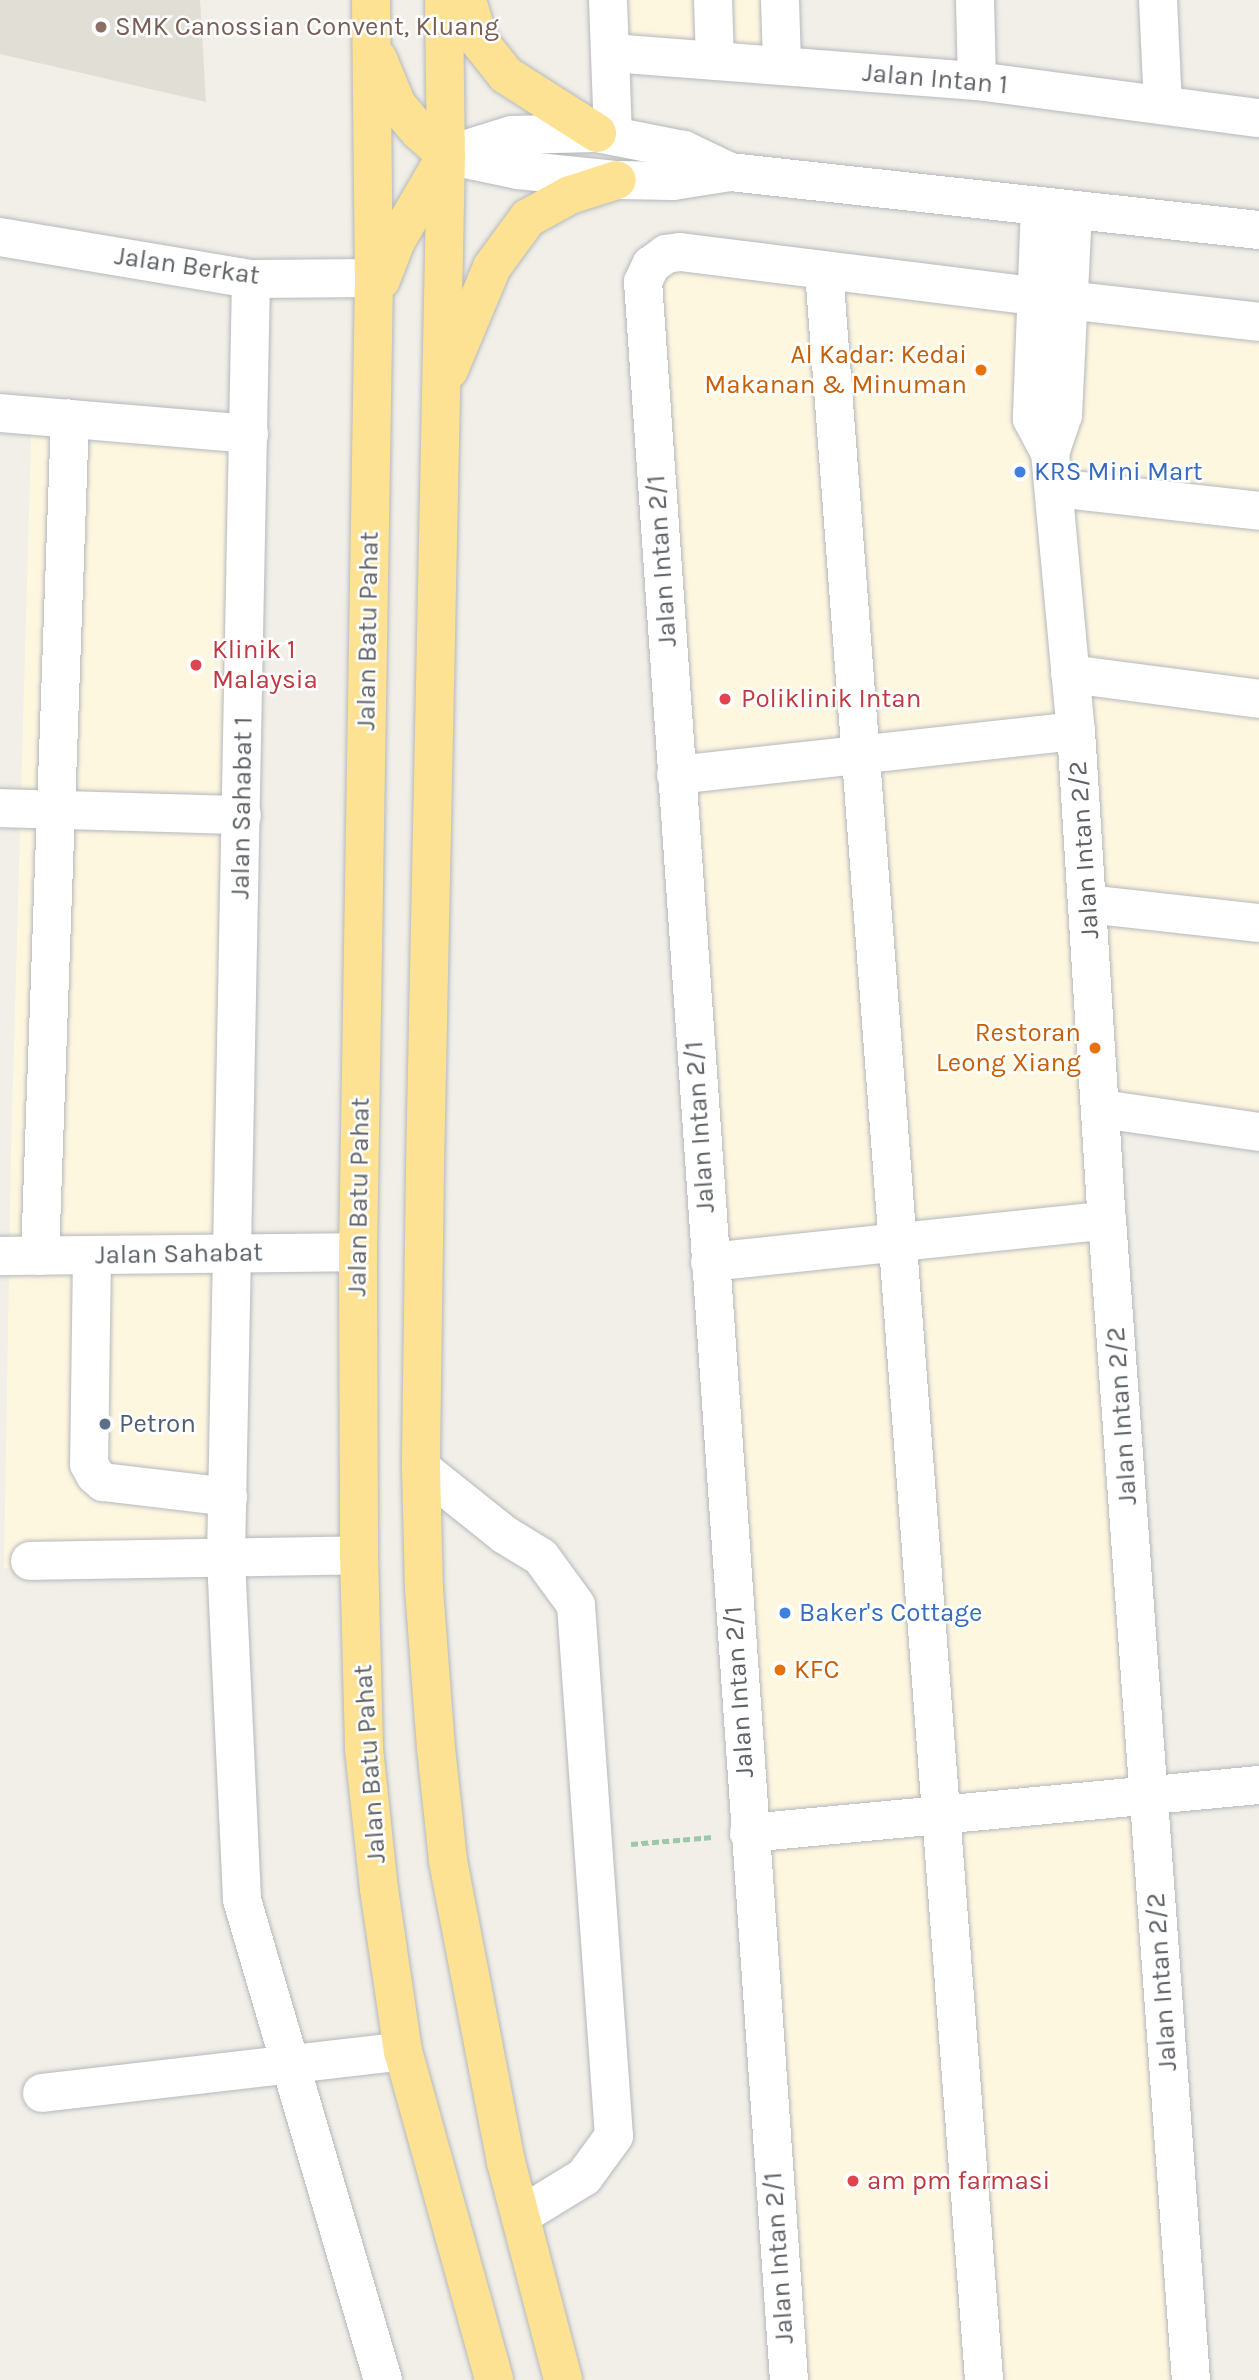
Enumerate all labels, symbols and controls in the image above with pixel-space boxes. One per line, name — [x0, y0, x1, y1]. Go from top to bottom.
place label: SMK Canossian Convent, Kluang — [115, 11, 499, 43]
marker: SMK Canossian Convent, Kluang — [93, 19, 109, 35]
street label: Jalan Intan 1 — [861, 57, 1009, 101]
street label: Jalan Berkat — [113, 240, 261, 292]
place label: Al Kadar: Kedai Makanan & Minuman — [704, 339, 967, 400]
marker: Al Kadar: Kedai Makanan & Minuman — [973, 362, 989, 378]
place label: KRS Mini Mart — [1034, 456, 1203, 488]
marker: KRS Mini Mart — [1012, 464, 1028, 480]
street label: Jalan Intan 2/1 — [640, 474, 684, 648]
street label: Jalan Batu Pahat — [351, 531, 385, 731]
place label: Klinik 1 Malaysia — [212, 634, 318, 696]
marker: Klinik 1 Malaysia — [186, 655, 206, 675]
place label: Poliklinik Intan — [741, 683, 921, 715]
marker: Poliklinik Intan — [715, 689, 735, 709]
street label: Jalan Sahabat 1 — [225, 716, 259, 900]
street label: Jalan Intan 2/2 — [1062, 760, 1106, 940]
place label: Restoran Leong Xiang — [936, 1017, 1081, 1078]
street label: Jalan Intan 2/1 — [678, 1040, 722, 1214]
marker: Restoran Leong Xiang — [1087, 1040, 1103, 1056]
street label: Jalan Batu Pahat — [342, 1097, 376, 1297]
street label: Jalan Sahabat — [95, 1237, 263, 1271]
street label: Jalan Intan 2/2 — [1100, 1326, 1144, 1506]
place label: Petron — [119, 1408, 196, 1440]
marker: Petron — [97, 1416, 113, 1432]
place label: Baker's Cottage — [799, 1597, 982, 1629]
street label: Jalan Intan 2/1 — [717, 1605, 761, 1779]
marker: Baker's Cottage — [777, 1605, 793, 1621]
place label: KFC — [794, 1654, 839, 1686]
marker: KFC — [772, 1662, 788, 1678]
street label: Jalan Batu Pahat — [348, 1664, 392, 1864]
street label: Jalan Intan 2/2 — [1140, 1892, 1184, 2072]
place label: am pm farmasi — [867, 2165, 1050, 2197]
street label: Jalan Intan 2/1 — [757, 2171, 801, 2345]
marker: am pm farmasi — [845, 2173, 861, 2189]

